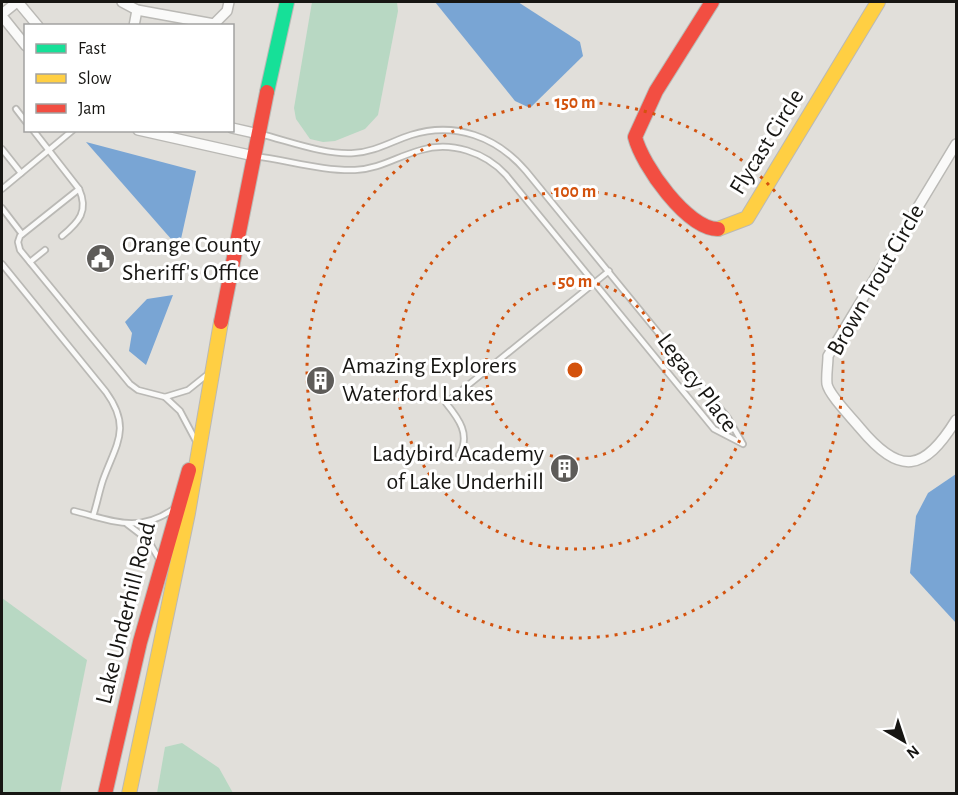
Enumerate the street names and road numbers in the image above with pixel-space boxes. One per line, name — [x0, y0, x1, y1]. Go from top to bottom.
street label: Flycast Circle — [725, 85, 809, 199]
street label: Brown Trout Circle — [823, 200, 929, 360]
street label: Legacy Place — [652, 329, 742, 437]
street label: Lake Underhill Road — [92, 520, 160, 706]

